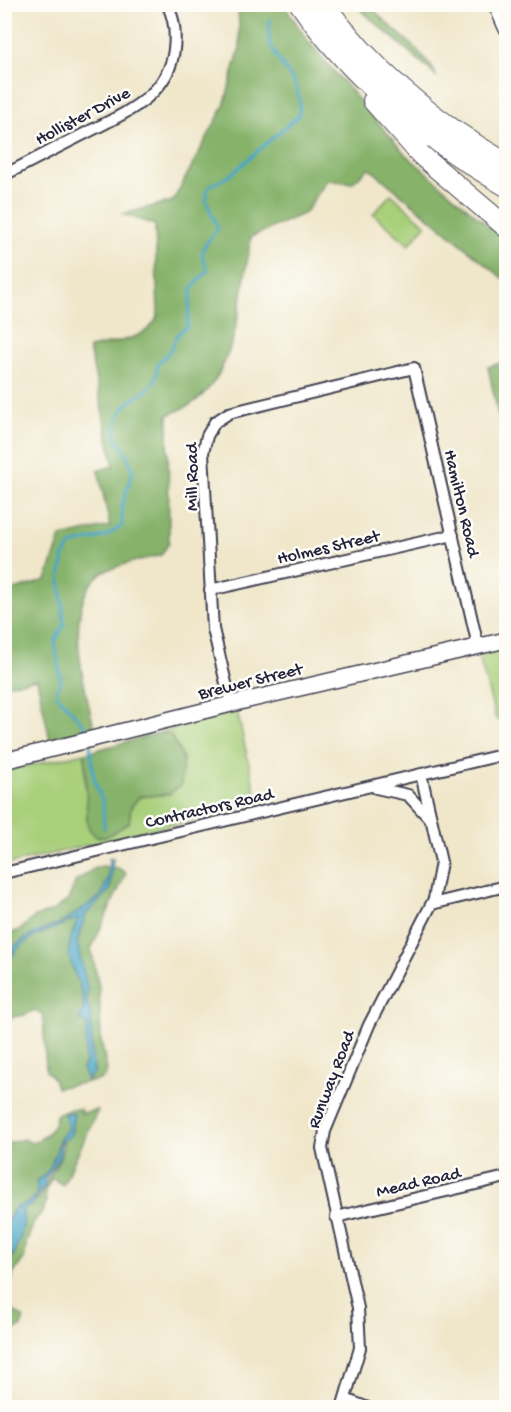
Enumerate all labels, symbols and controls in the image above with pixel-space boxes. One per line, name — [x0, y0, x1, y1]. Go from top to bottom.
street label: Hollister Drive — [32, 83, 135, 151]
street label: Mill Road — [183, 442, 204, 511]
street label: Hamilton Road — [438, 448, 483, 561]
street label: Holmes Street — [275, 526, 383, 570]
street label: Brewer Street — [195, 659, 307, 706]
street label: Contractors Road — [144, 784, 277, 834]
street label: Runway Road — [304, 1027, 361, 1132]
street label: Mead Road — [374, 1163, 464, 1203]

